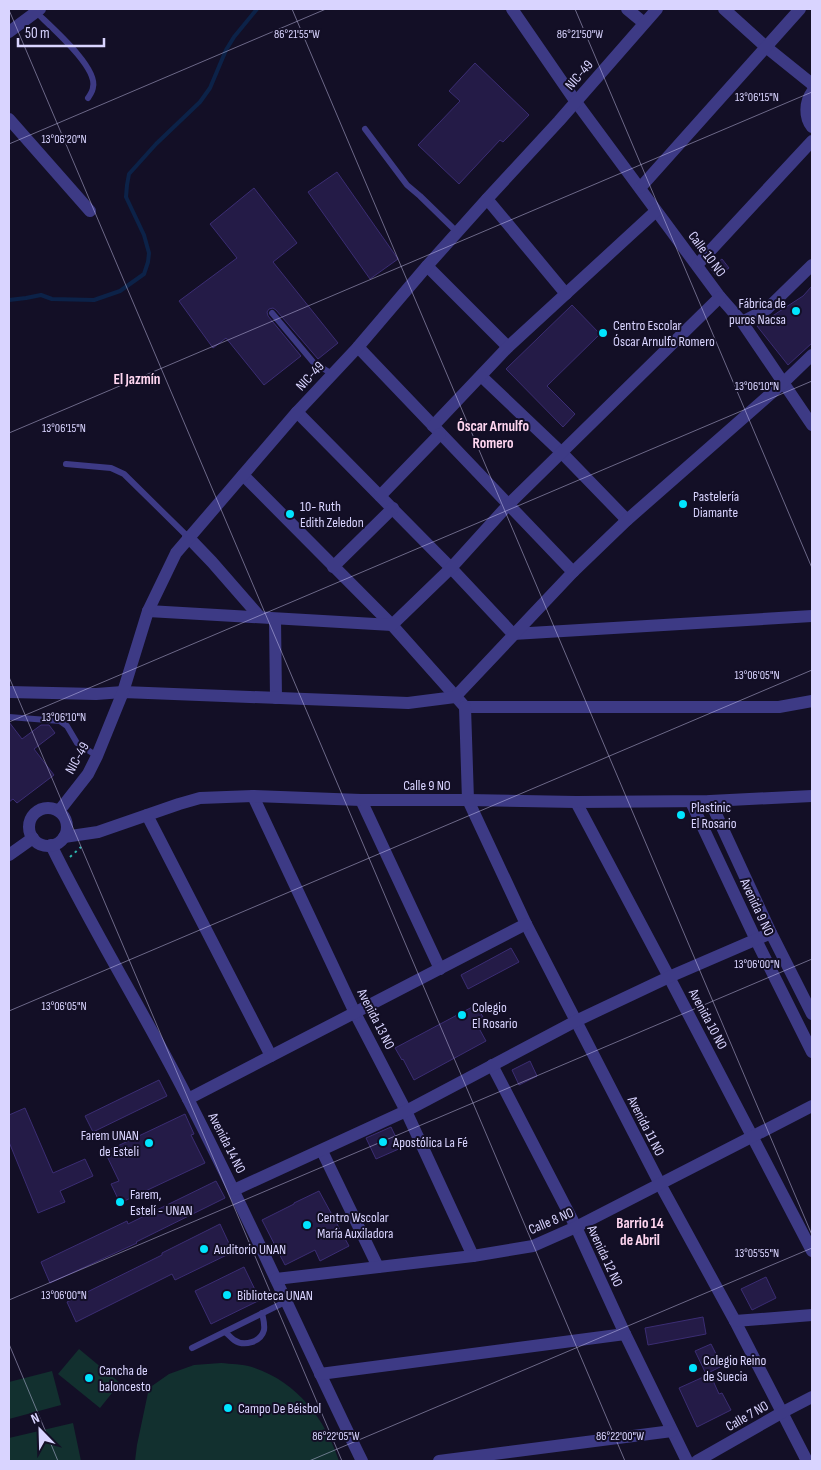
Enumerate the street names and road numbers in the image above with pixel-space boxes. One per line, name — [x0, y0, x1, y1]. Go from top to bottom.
street label: NIC-49 — [561, 57, 597, 93]
street label: Calle 10 NO — [684, 228, 730, 280]
street label: NIC-49 — [292, 358, 328, 394]
street label: NIC-49 — [61, 739, 93, 777]
street label: Calle 9 NO — [403, 777, 451, 794]
street label: Avenida 9 NO — [736, 875, 778, 938]
street label: Avenida 13 NO — [353, 985, 399, 1052]
street label: Avenida 10 NO — [684, 985, 731, 1052]
street label: Avenida 11 NO — [623, 1092, 668, 1159]
street label: Avenida 14 NO — [204, 1109, 250, 1176]
street label: Calle 8 NO — [526, 1204, 576, 1238]
street label: Avenida 12 NO — [583, 1222, 627, 1290]
street label: Calle 7 NO — [722, 1397, 772, 1435]

